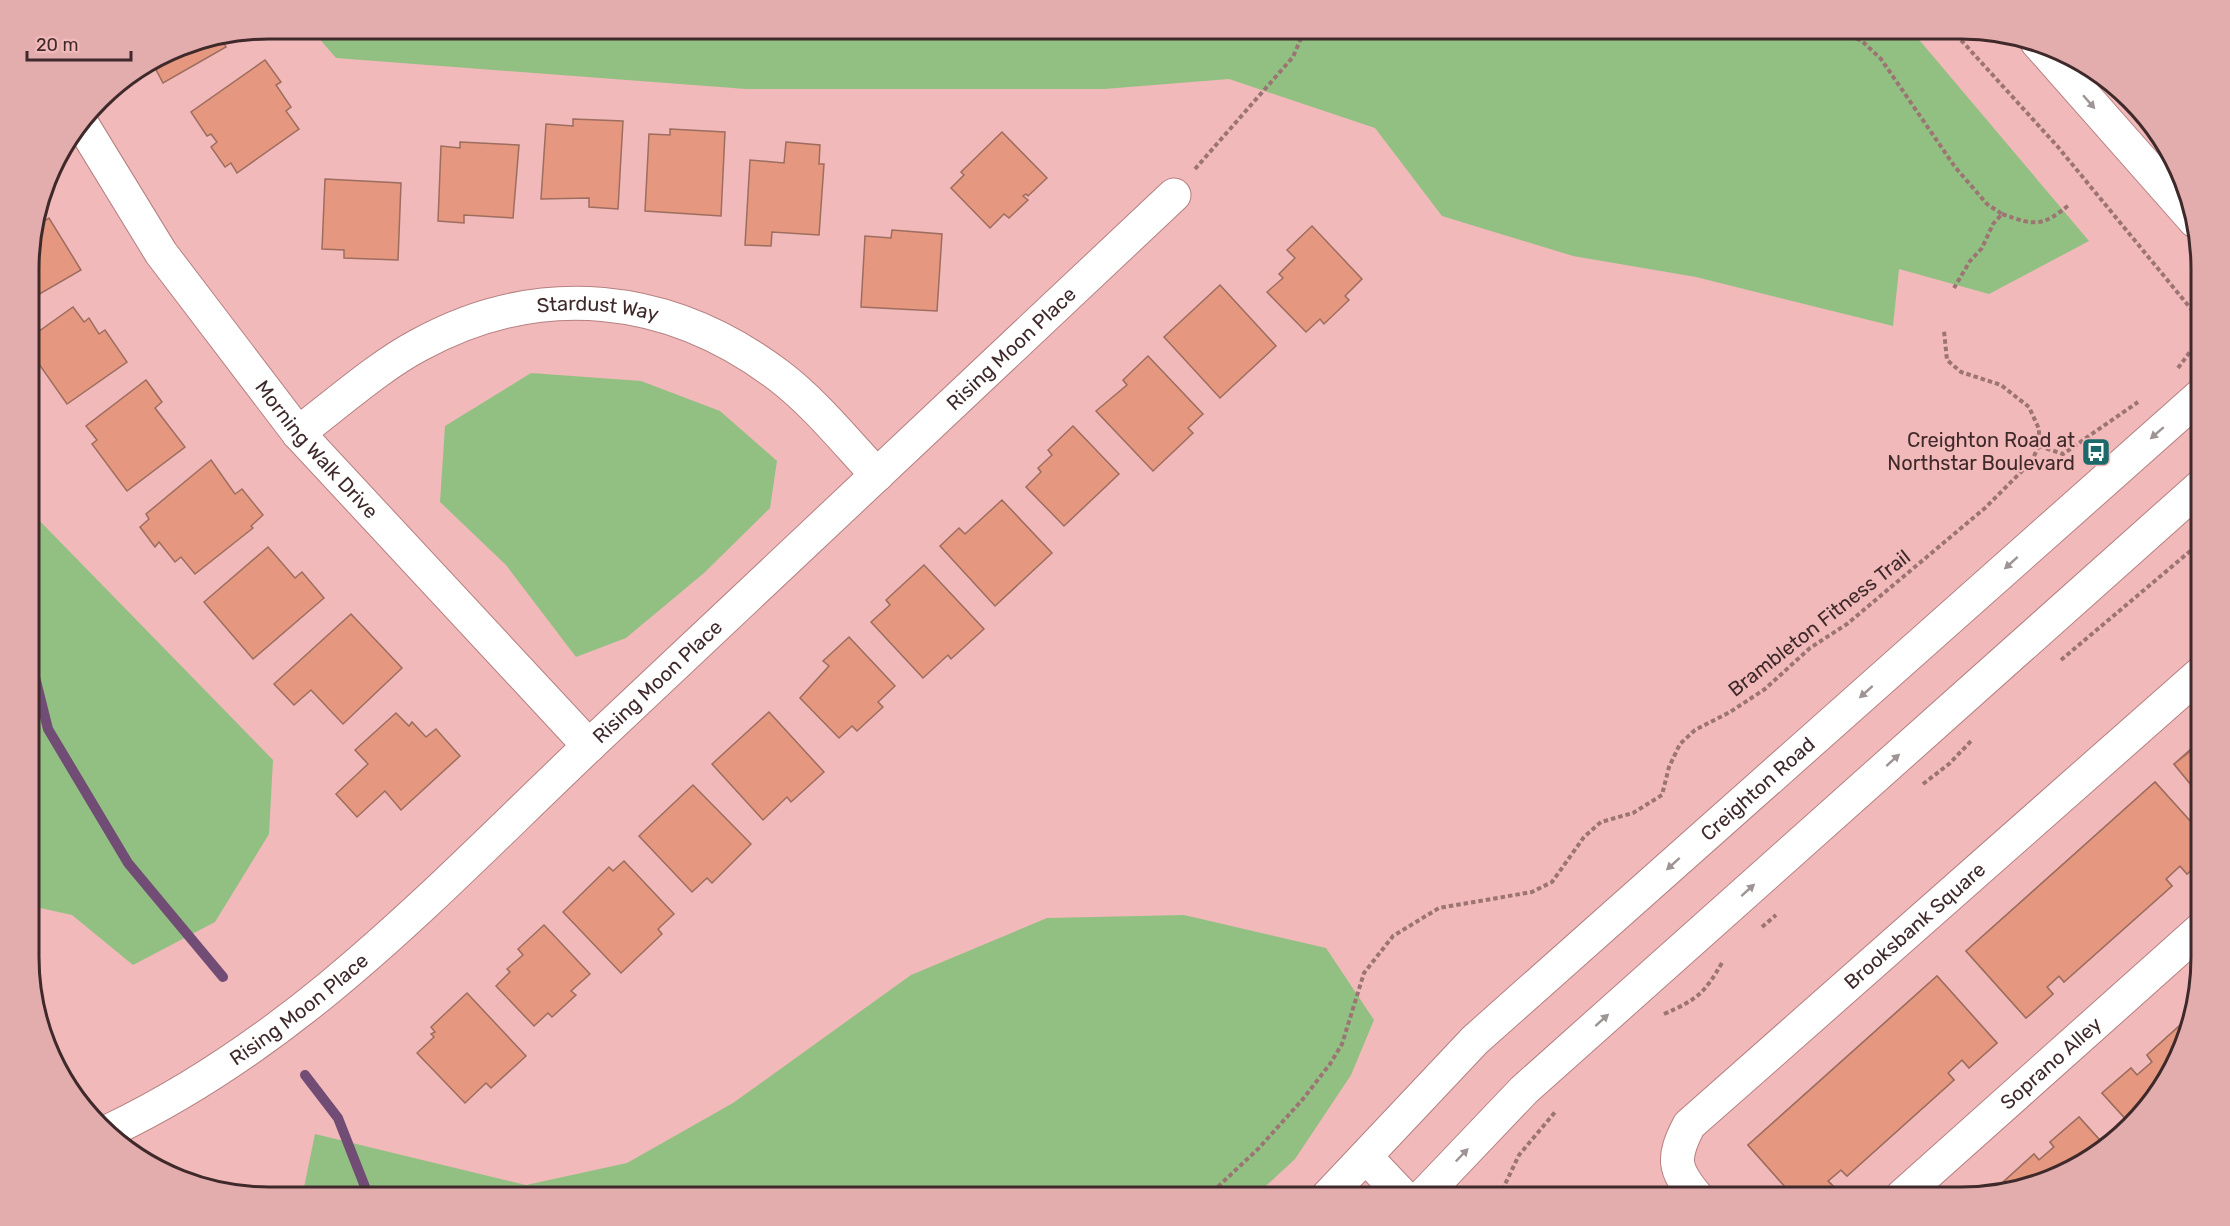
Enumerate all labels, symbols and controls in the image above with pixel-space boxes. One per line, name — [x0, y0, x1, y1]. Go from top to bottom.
scale bar — [27, 24, 130, 62]
text: 20 m — [36, 34, 78, 56]
one-way arrow — [2083, 94, 2096, 110]
street label: Rising Moon Place — [941, 282, 1081, 415]
street label: Stardust Way — [536, 291, 661, 326]
street label: Morning Walk Drive — [250, 375, 383, 523]
one-way arrow — [2150, 426, 2165, 439]
place label: Creighton Road at Northstar Boulevard — [1887, 428, 2075, 475]
bus stop icon: Creighton Road at Northstar Boulevard — [2080, 436, 2112, 468]
street label: Brambleton Fitness Trail — [1723, 544, 1915, 702]
one-way arrow — [2004, 556, 2019, 570]
street label: Rising Moon Place — [588, 615, 727, 748]
one-way arrow — [1858, 685, 1873, 699]
street label: Creighton Road — [1696, 732, 1820, 846]
one-way arrow — [1886, 753, 1901, 767]
one-way arrow — [1666, 857, 1681, 870]
street label: Brooksbank Square — [1839, 857, 1990, 994]
one-way arrow — [1740, 884, 1755, 897]
street label: Rising Moon Place — [225, 948, 373, 1070]
street label: Soprano Alley — [1995, 1012, 2106, 1114]
one-way arrow — [1594, 1014, 1609, 1027]
one-way arrow — [1455, 1147, 1469, 1162]

